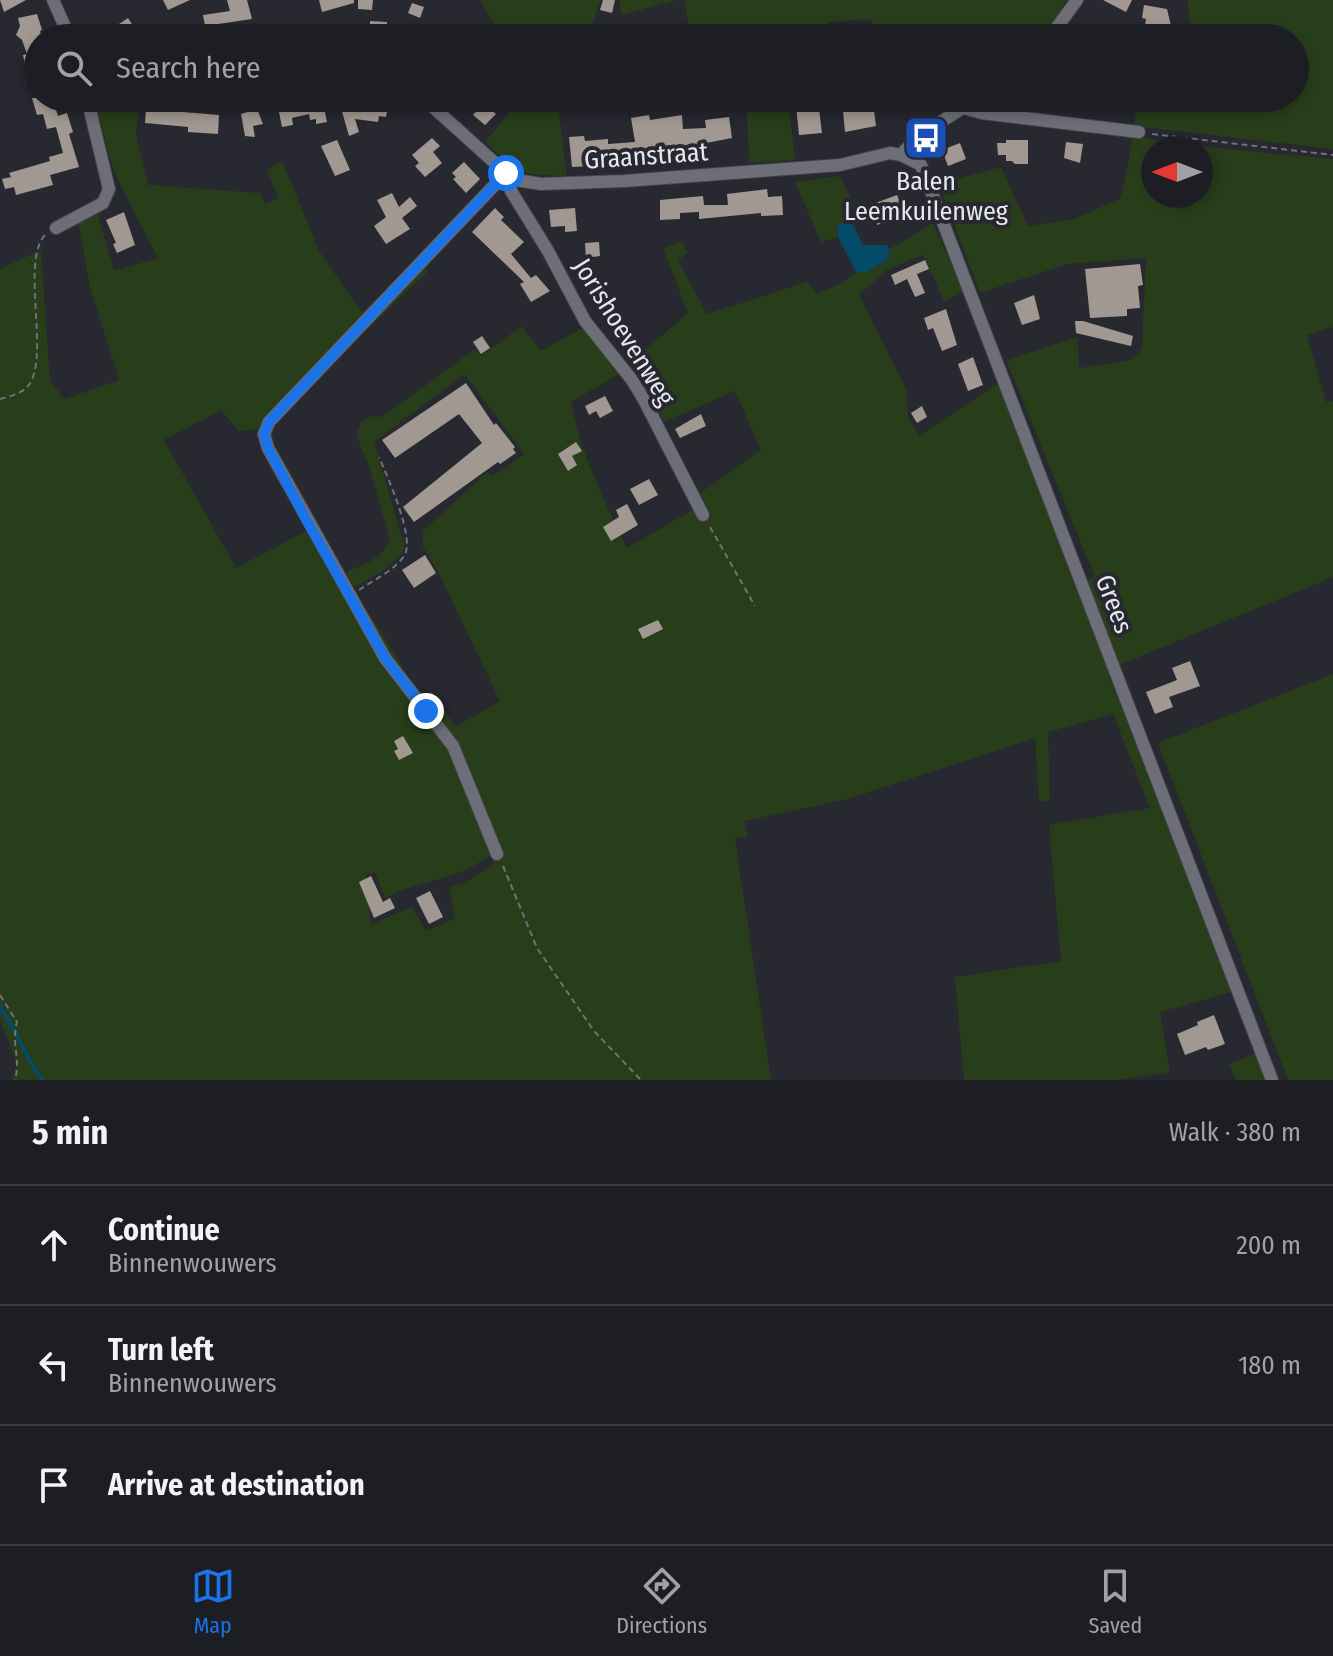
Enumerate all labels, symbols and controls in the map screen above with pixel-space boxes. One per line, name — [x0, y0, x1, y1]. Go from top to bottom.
search box — [24, 24, 1309, 112]
icon: search — [52, 46, 96, 90]
text: Search here — [116, 50, 261, 86]
bus stop icon: Balen Leemkuilenweg — [902, 114, 950, 162]
street label: Graanstraat — [583, 136, 709, 176]
north arrow — [1141, 136, 1213, 208]
route start — [488, 155, 524, 191]
place label: Balen Leemkuilenweg — [844, 166, 1009, 227]
street label: Jorishoevenweg — [566, 253, 682, 412]
street label: Grees — [1089, 570, 1139, 638]
route end — [408, 693, 444, 729]
text: 5 min — [32, 1112, 108, 1153]
text: Walk · 380 m — [1169, 1117, 1301, 1148]
text: Continue — [108, 1212, 220, 1248]
icon: ahead — [32, 1223, 76, 1267]
text: 200 m — [1236, 1230, 1301, 1261]
text: Binnenwouwers — [108, 1248, 277, 1279]
text: Turn left — [108, 1332, 214, 1368]
icon: left — [32, 1343, 76, 1387]
text: 180 m — [1238, 1350, 1301, 1381]
text: Binnenwouwers — [108, 1368, 277, 1399]
icon: arrive — [32, 1463, 76, 1507]
text: Arrive at destination — [108, 1467, 365, 1503]
tab: Map — [191, 1564, 235, 1639]
tab: Directions — [616, 1564, 707, 1639]
tab: Saved — [1089, 1564, 1142, 1639]

